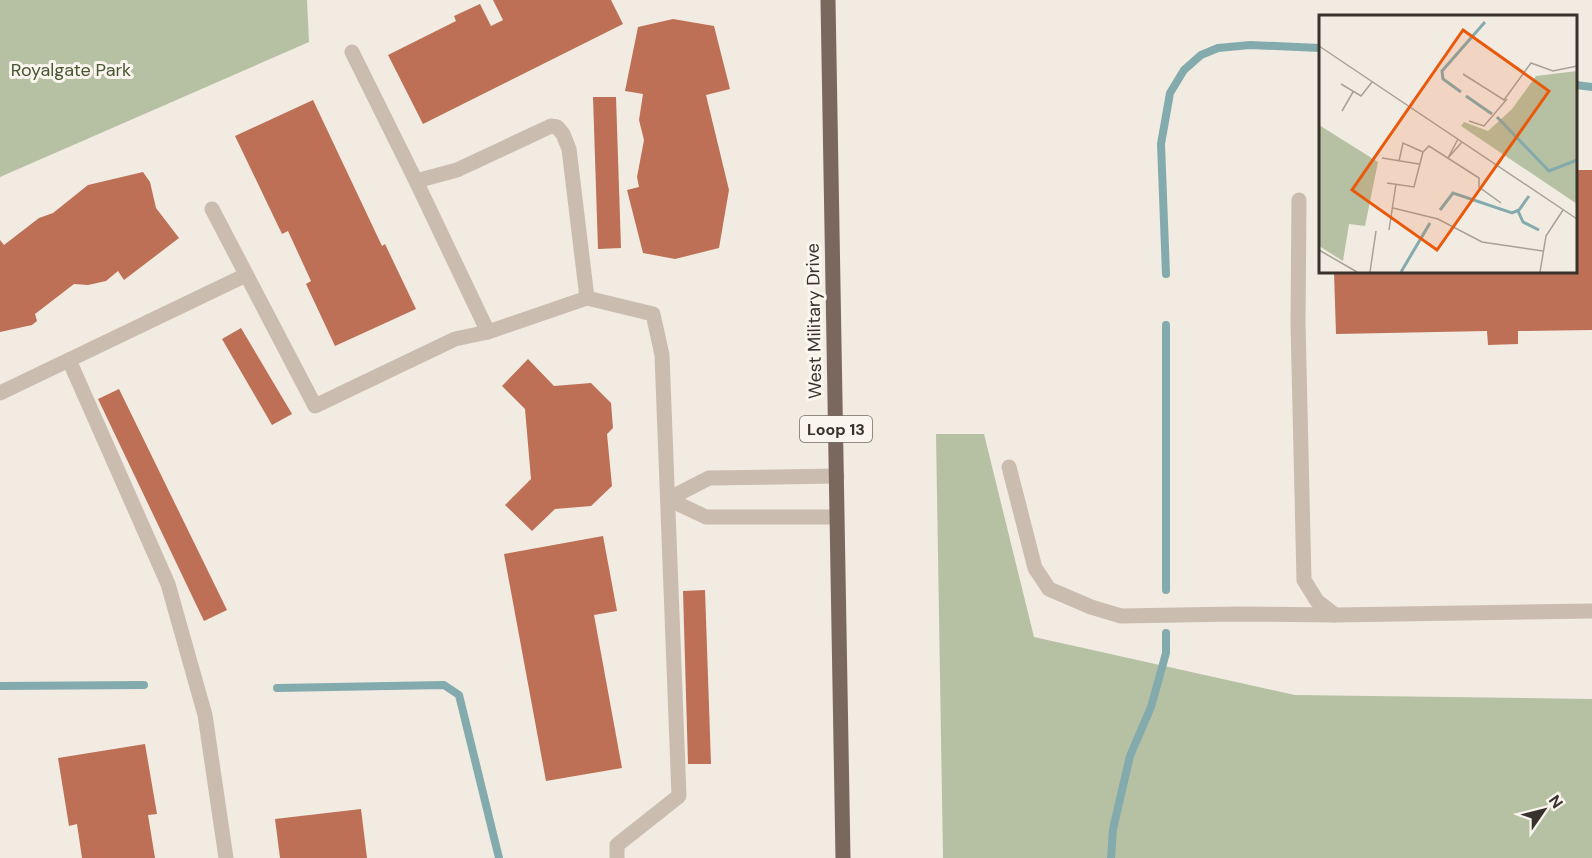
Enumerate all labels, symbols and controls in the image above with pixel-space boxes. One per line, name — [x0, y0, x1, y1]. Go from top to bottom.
inset map — [1319, 15, 1577, 273]
park label: Royalgate Park — [11, 58, 131, 82]
street label: West Military Drive — [801, 243, 827, 399]
road number: Loop 13 — [800, 416, 872, 442]
north arrow — [1514, 780, 1574, 840]
text: N — [1544, 791, 1568, 812]

